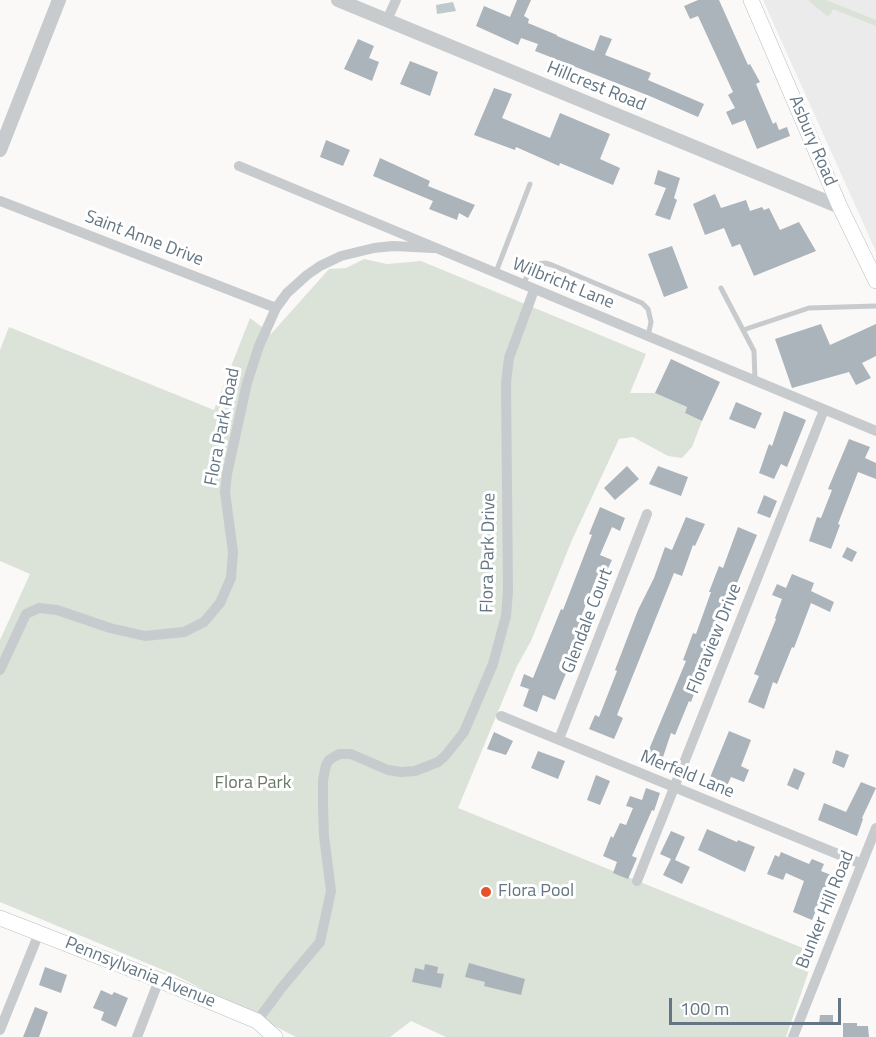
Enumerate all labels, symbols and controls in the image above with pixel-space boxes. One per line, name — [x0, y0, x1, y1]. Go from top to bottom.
street label: Hillcrest Road — [543, 57, 649, 117]
street label: Asbury Road — [783, 93, 841, 189]
street label: Saint Anne Drive — [82, 207, 206, 271]
street label: Wilbricht Lane — [509, 254, 617, 314]
street label: Flora Park Road — [201, 366, 245, 488]
street label: Flora Park Drive — [477, 493, 501, 613]
street label: Glendale Court — [558, 565, 618, 677]
street label: Floraview Drive — [683, 581, 747, 697]
street label: Merfeld Lane — [637, 746, 737, 804]
park label: Flora Park — [215, 773, 291, 795]
street label: Bunker Hill Road — [793, 848, 859, 972]
place label: Flora Pool — [498, 881, 574, 903]
marker: Flora Pool — [479, 885, 493, 899]
street label: Pennsylvania Avenue — [62, 933, 218, 1013]
scale bar — [672, 986, 844, 1024]
text: 100 m — [680, 995, 729, 1022]

